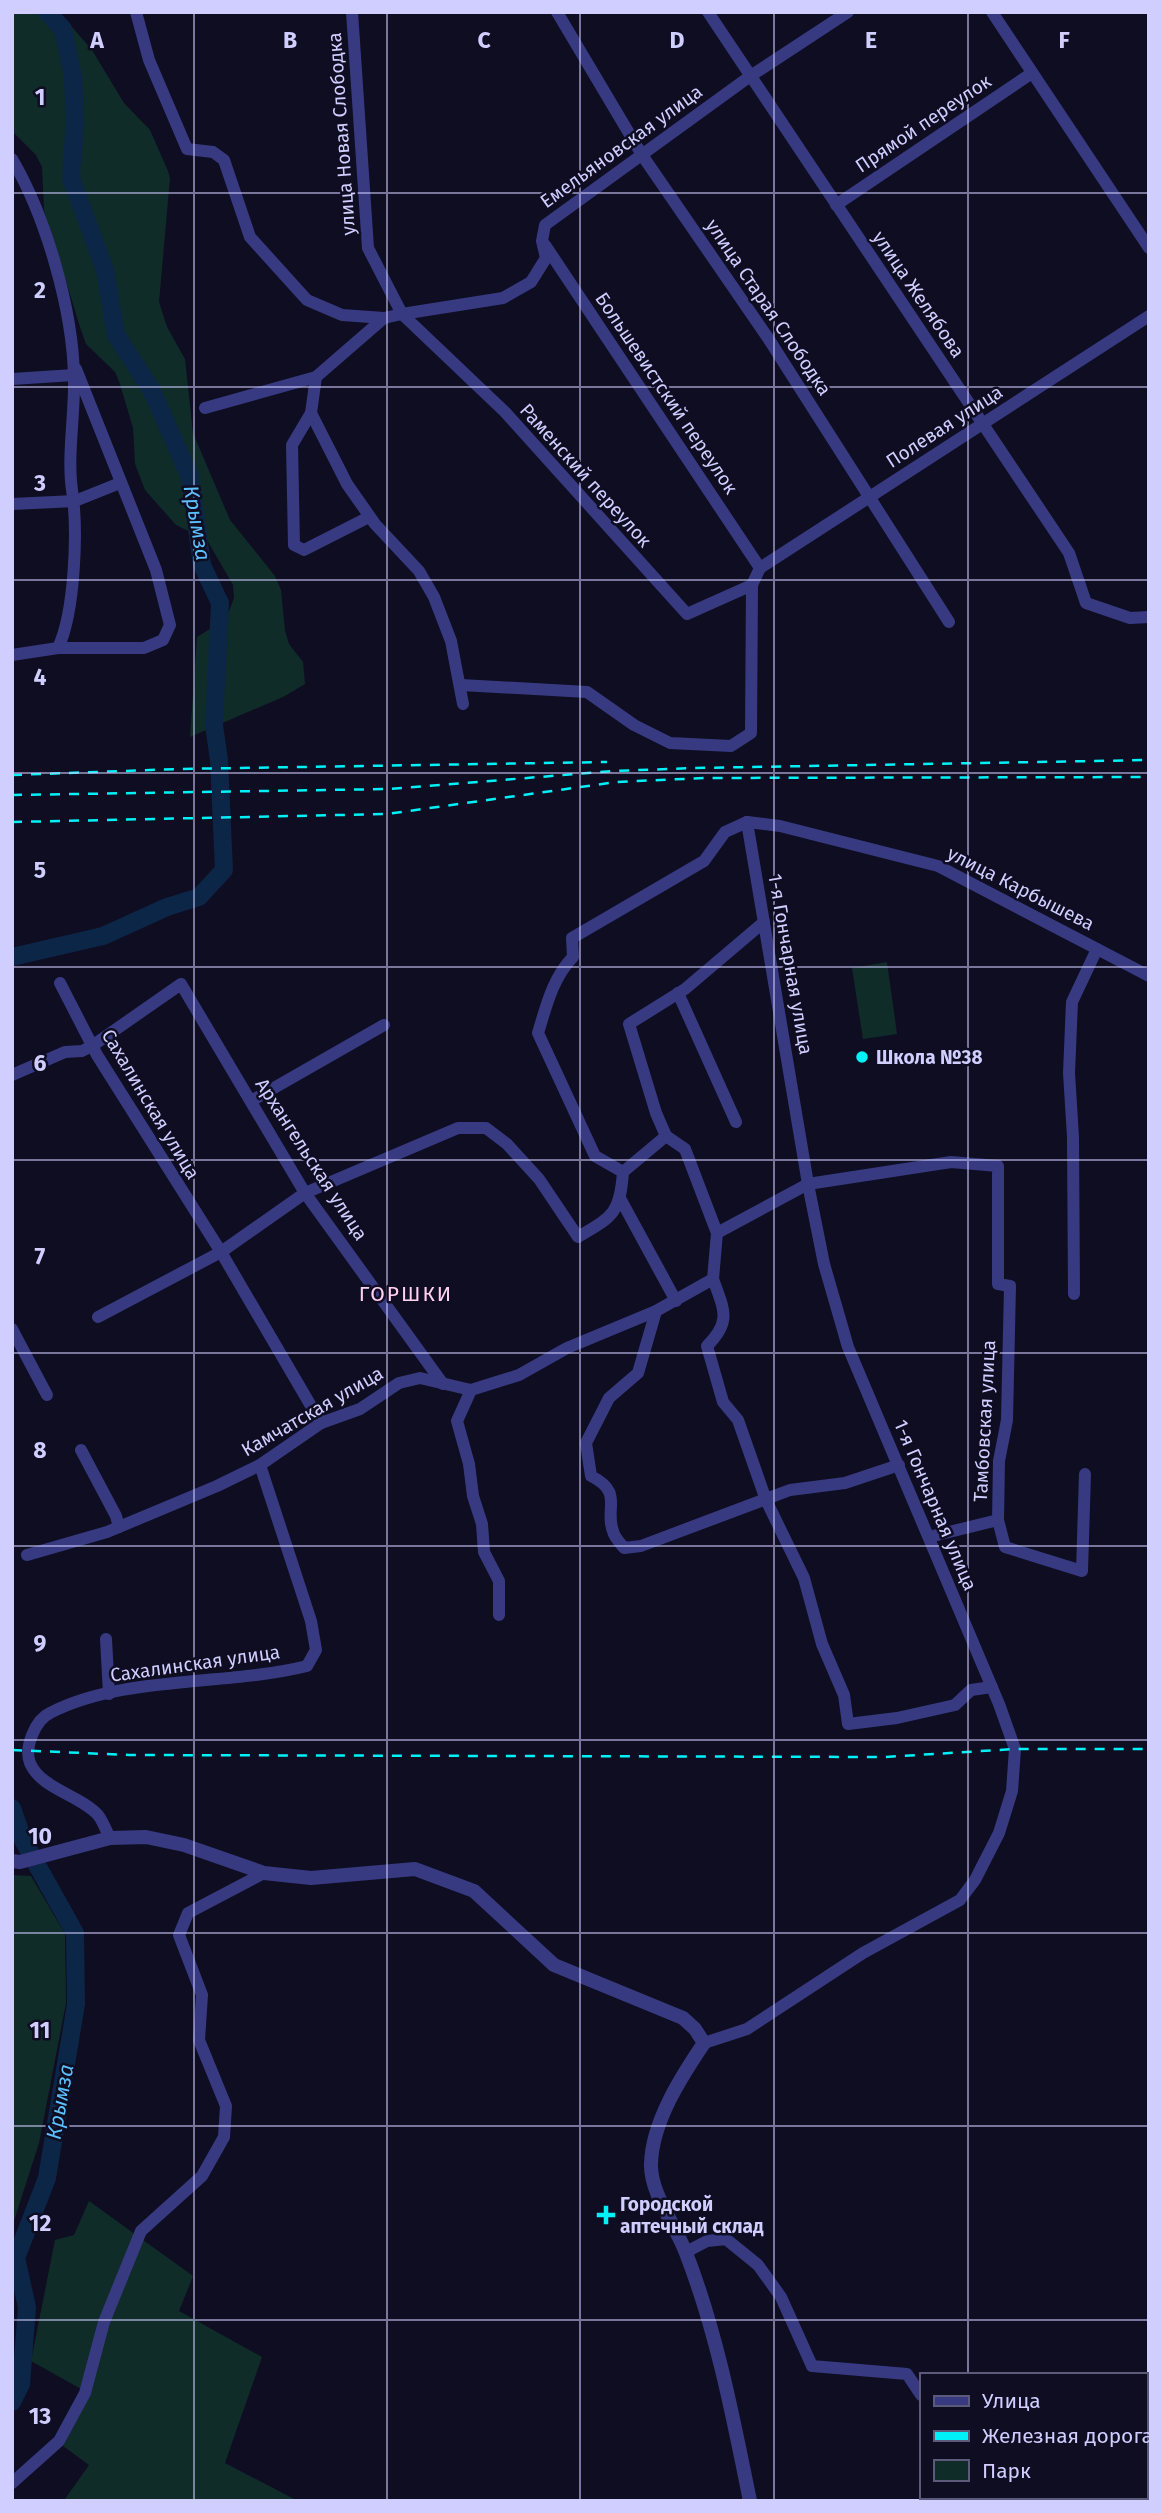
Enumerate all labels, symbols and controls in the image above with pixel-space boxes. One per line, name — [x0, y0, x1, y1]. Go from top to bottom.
text: A — [89, 26, 104, 54]
text: B — [283, 26, 297, 54]
text: C — [477, 26, 491, 54]
text: D — [670, 26, 685, 54]
text: E — [865, 26, 877, 54]
text: F — [1058, 26, 1070, 54]
street label: улица Новая Слободка — [323, 32, 360, 236]
street label: Прямой переулок — [851, 69, 996, 177]
street label: Емельяновская улица — [536, 80, 707, 213]
text: 1 — [35, 83, 45, 111]
street label: улица Старая Слободка — [701, 215, 836, 400]
street label: улица Желябова — [868, 227, 969, 362]
text: 2 — [34, 276, 46, 304]
street label: Большевистский переулок — [590, 288, 743, 499]
street label: Полевая улица — [882, 380, 1007, 473]
street label: Раменский переулок — [515, 399, 656, 552]
text: 3 — [33, 469, 46, 497]
water label: Крымза — [178, 483, 216, 563]
text: 4 — [34, 663, 47, 691]
street label: улица Карбышева — [943, 841, 1098, 935]
text: 5 — [34, 856, 46, 884]
street label: 1-я Гончарная улица — [763, 872, 818, 1056]
street label: Сахалинская улица — [97, 1025, 204, 1184]
place label: Школа №38 — [876, 1046, 983, 1069]
text: 6 — [34, 1049, 47, 1077]
marker: Школа №38 — [854, 1049, 870, 1065]
street label: Архангельская улица — [251, 1074, 373, 1245]
text: 7 — [35, 1242, 46, 1270]
district label: ГОРШКИ — [359, 1281, 453, 1307]
street label: Тамбовская улица — [969, 1339, 1000, 1503]
street label: Камчатская улица — [237, 1361, 387, 1461]
street label: 1-я Гончарная улица — [889, 1416, 982, 1594]
text: 8 — [33, 1436, 47, 1464]
text: 9 — [34, 1629, 47, 1657]
street label: Сахалинская улица — [109, 1640, 281, 1687]
text: 10 — [28, 1822, 52, 1850]
text: 11 — [30, 2016, 50, 2044]
water label: Крымза — [41, 2062, 79, 2142]
place label: Городской аптечный склад — [620, 2193, 764, 2238]
marker: Городской аптечный склад — [598, 2207, 614, 2223]
text: 12 — [29, 2209, 51, 2237]
legend — [920, 2373, 1147, 2499]
text: Улица — [982, 2388, 1041, 2414]
text: 13 — [29, 2402, 51, 2430]
text: Железная дорога — [982, 2423, 1153, 2449]
text: Парк — [982, 2458, 1031, 2484]

